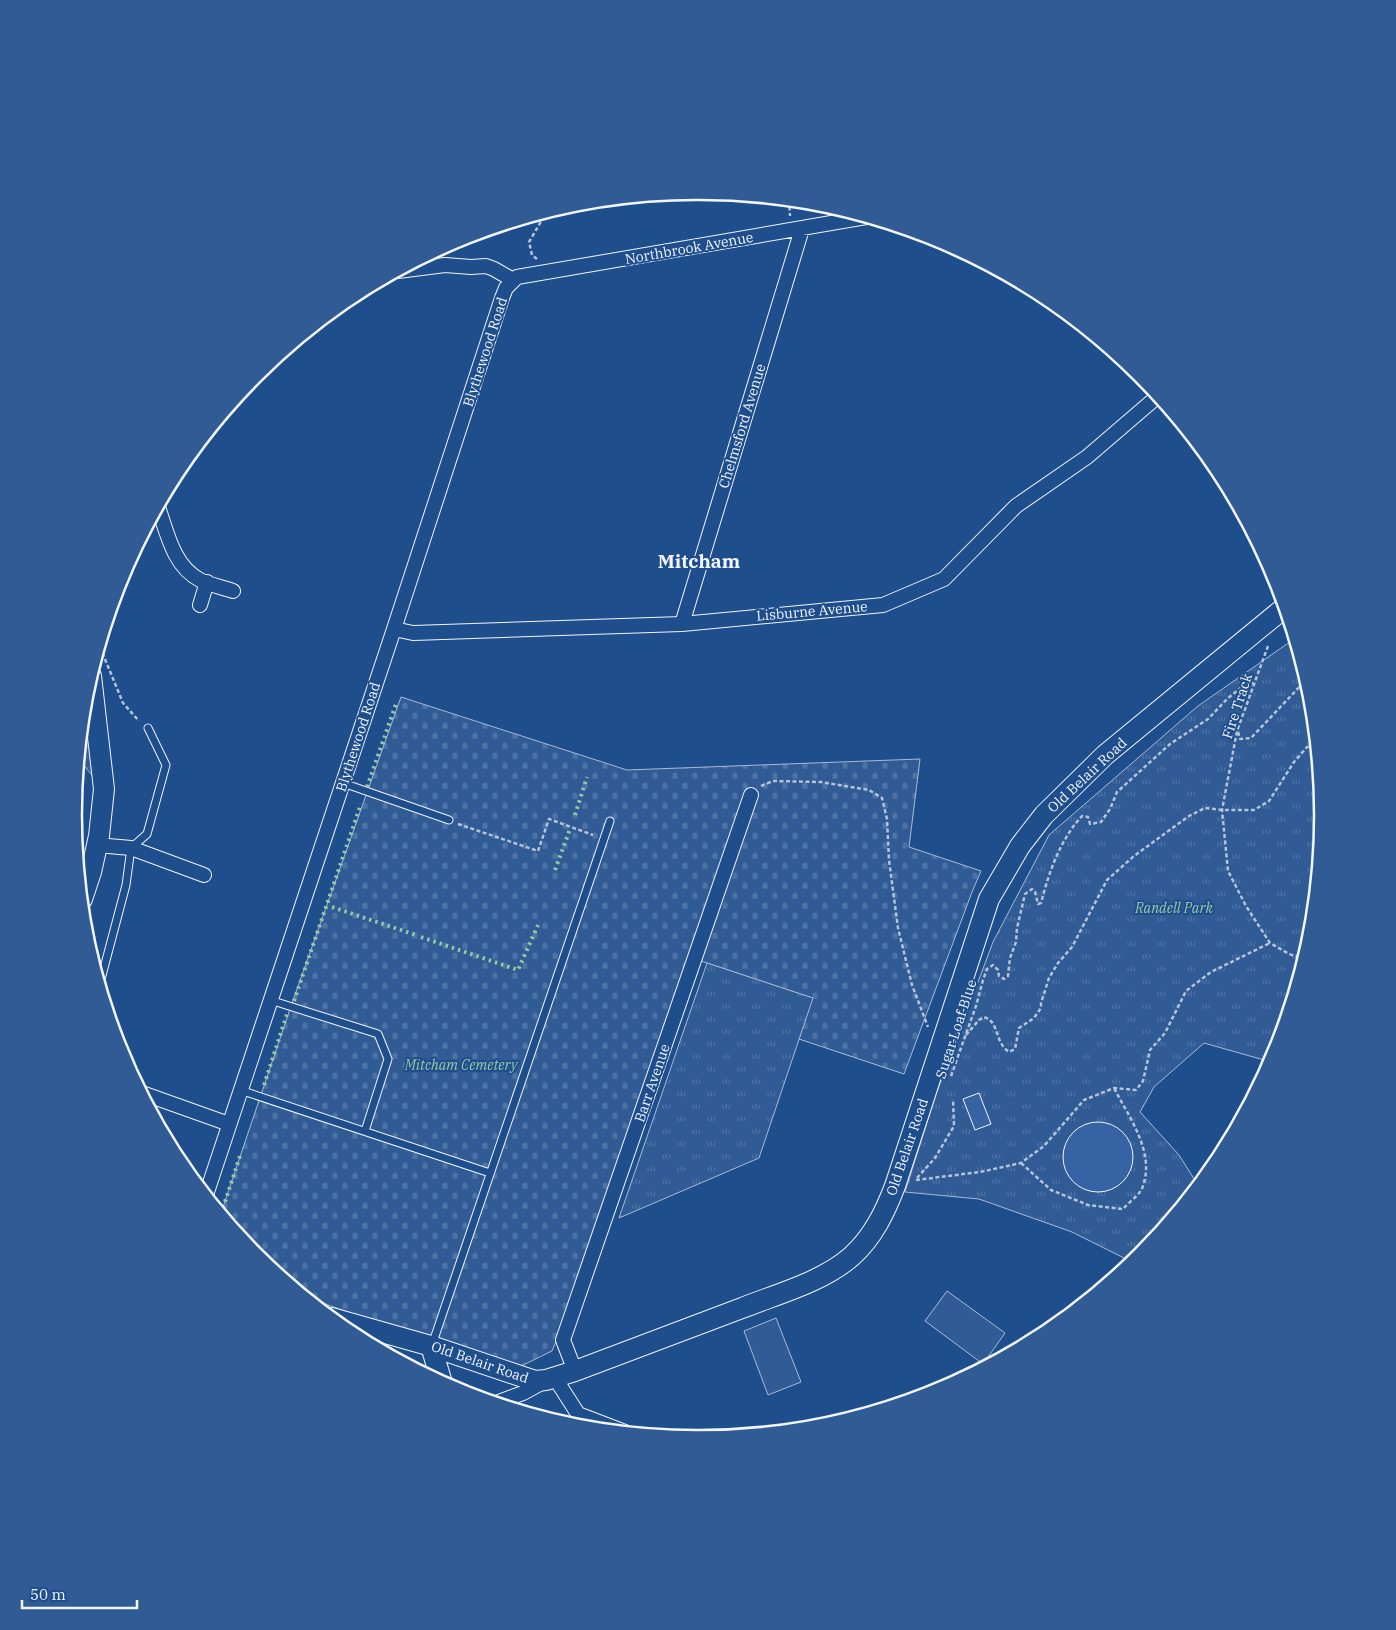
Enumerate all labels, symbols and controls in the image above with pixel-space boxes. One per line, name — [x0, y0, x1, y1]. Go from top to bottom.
street label: Northbrook Avenue — [623, 228, 755, 268]
street label: Blythewood Road — [459, 294, 511, 409]
street label: Chelmsford Avenue — [714, 361, 770, 491]
district label: Mitcham — [658, 549, 740, 573]
street label: Lisburne Avenue — [756, 597, 868, 625]
street label: Fire Track — [1218, 670, 1256, 741]
street label: Blythewood Road — [332, 679, 384, 794]
street label: Old Belair Road — [1044, 733, 1131, 816]
park label: Randell Park — [1134, 899, 1214, 917]
street label: Sugar Loaf Blue — [931, 977, 981, 1081]
street label: Barr Avenue — [630, 1041, 674, 1125]
park label: Mitcham Cemetery — [404, 1056, 519, 1074]
street label: Old Belair Road — [882, 1095, 932, 1198]
street label: Old Belair Road — [429, 1337, 532, 1387]
scale bar — [22, 1578, 138, 1610]
text: 50 m — [30, 1585, 66, 1604]

